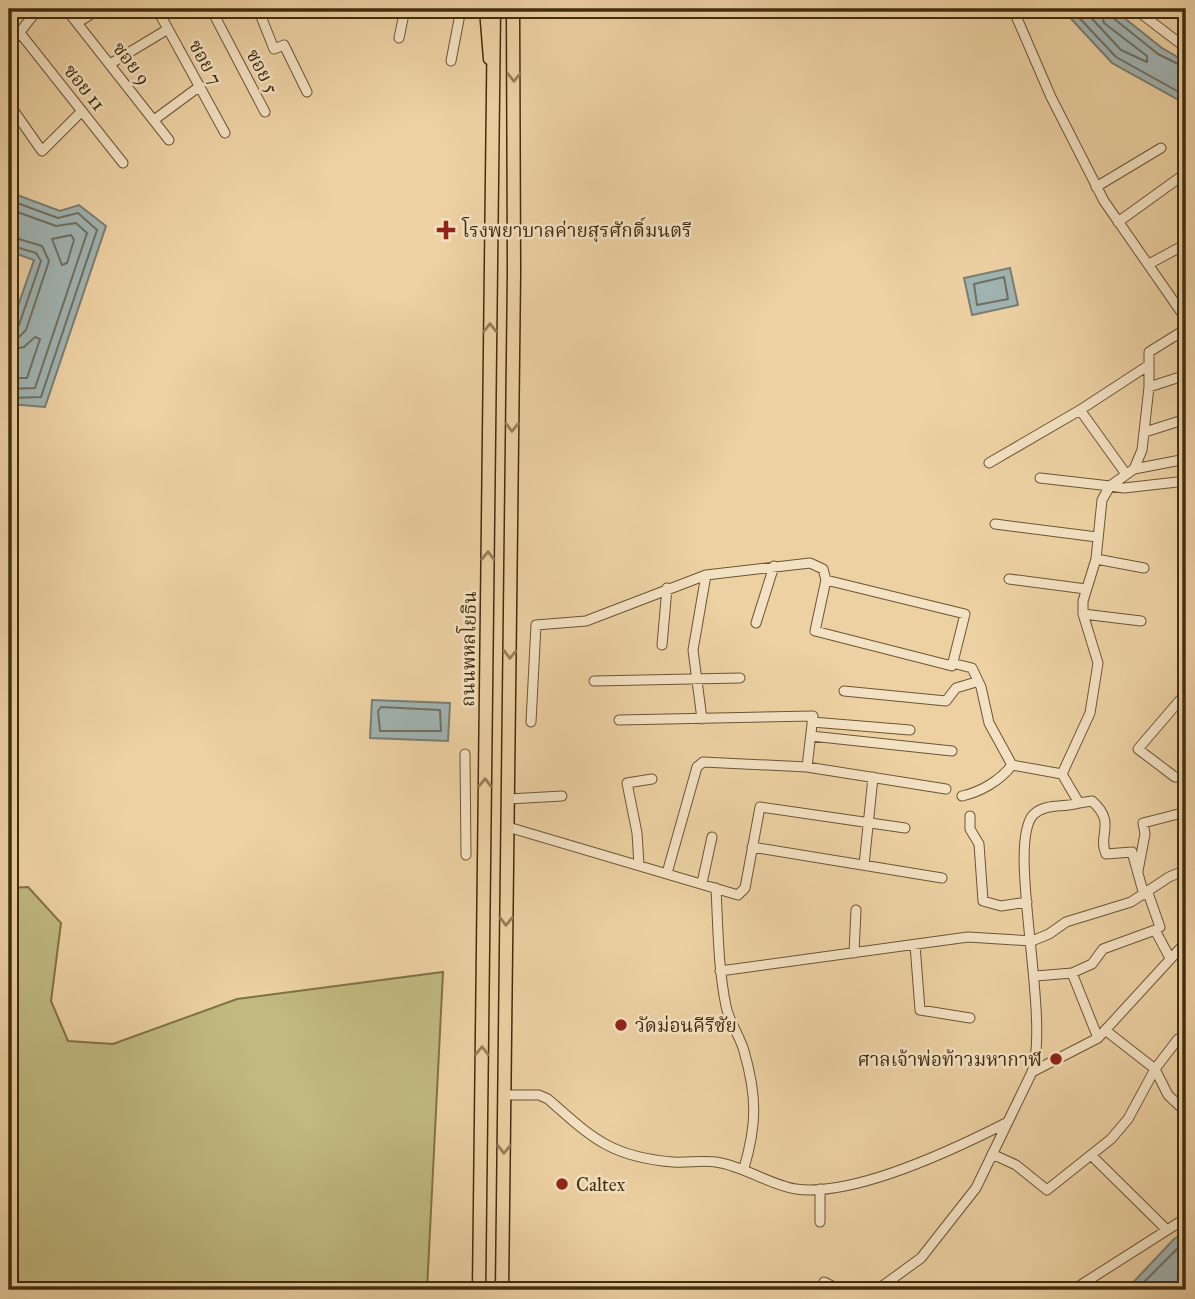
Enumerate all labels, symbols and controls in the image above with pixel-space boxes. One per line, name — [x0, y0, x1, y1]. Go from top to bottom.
street label: ซอย 7 — [184, 36, 227, 89]
street label: ซอย 9 — [108, 37, 156, 89]
street label: ซอย 5 — [241, 45, 284, 97]
street label: ซอย 11 — [59, 59, 110, 115]
one-way arrow — [506, 72, 522, 83]
place label: โรงพยาบาลค่ายสุรศักดิ์มนตรี — [461, 216, 692, 243]
marker: โรงพยาบาลค่ายสุรศักดิ์มนตรี — [436, 220, 456, 240]
one-way arrow — [482, 322, 498, 333]
one-way arrow — [504, 422, 520, 433]
one-way arrow — [481, 550, 496, 561]
street label: ถนนพหลโยธิน — [453, 591, 481, 707]
one-way arrow — [502, 650, 518, 660]
one-way arrow — [477, 777, 492, 788]
one-way arrow — [499, 916, 514, 927]
place label: วัดม่อนคีรีชัย — [635, 1014, 737, 1037]
marker: วัดม่อนคีรีชัย — [613, 1017, 629, 1033]
one-way arrow — [474, 1045, 489, 1056]
place label: ศาลเจ้าพ่อท้าวมหากาฬ — [858, 1048, 1042, 1071]
marker: ศาลเจ้าพ่อท้าวมหากาฬ — [1048, 1051, 1064, 1067]
one-way arrow — [496, 1144, 512, 1154]
place label: Caltex — [576, 1173, 626, 1196]
marker: Caltex — [554, 1176, 570, 1192]

